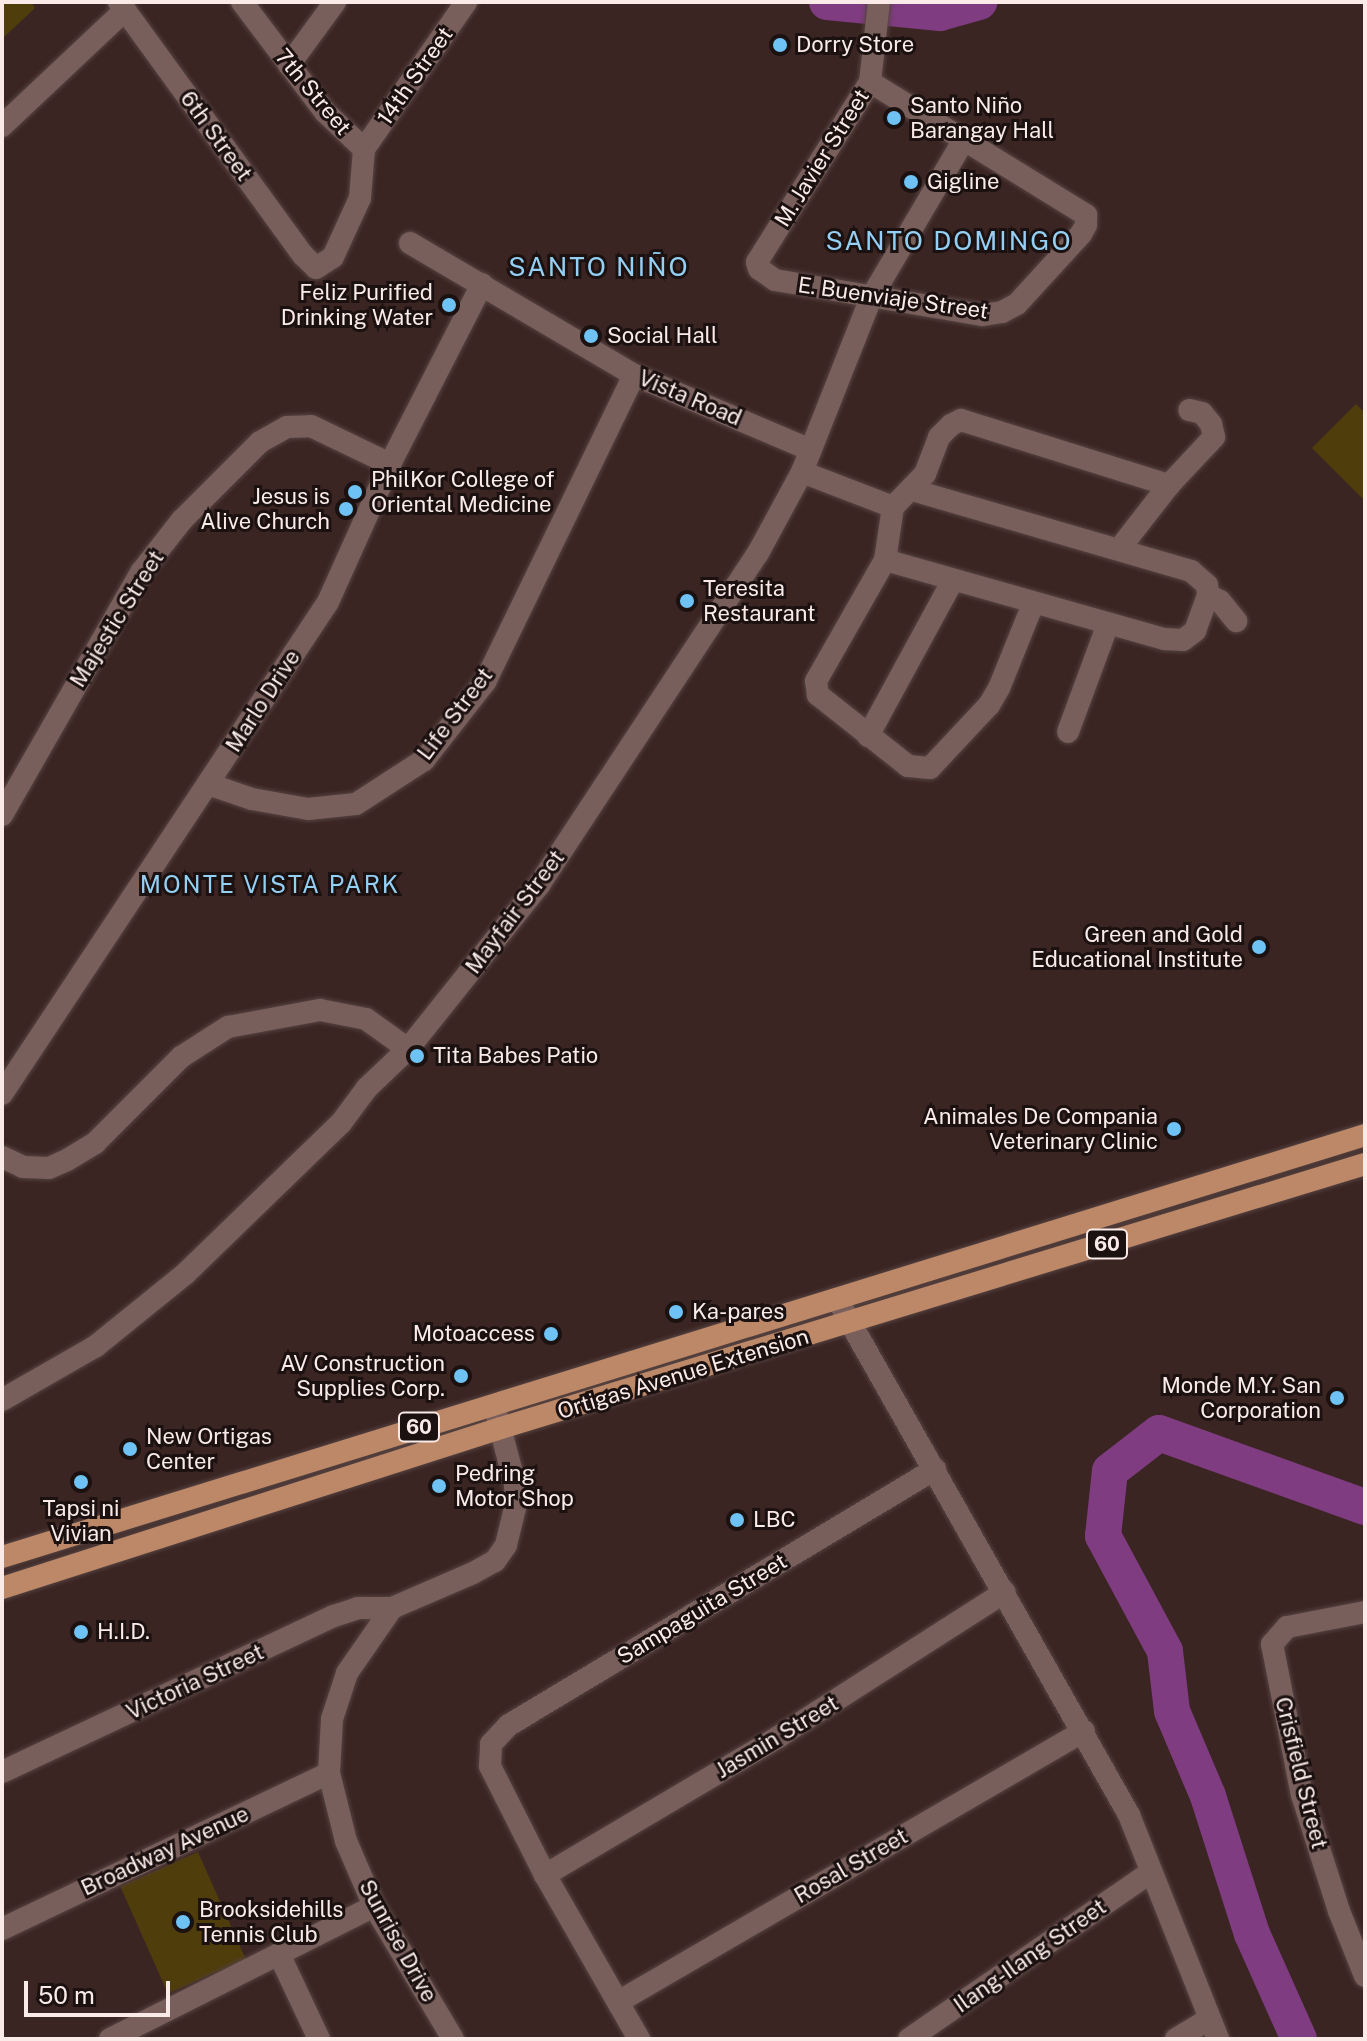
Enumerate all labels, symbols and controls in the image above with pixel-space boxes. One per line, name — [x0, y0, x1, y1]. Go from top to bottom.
street label: 14th Street — [372, 22, 458, 130]
place label: Dorry Store — [796, 32, 914, 58]
marker: Dorry Store — [771, 36, 789, 54]
street label: 7th Street — [269, 44, 357, 140]
street label: M. Javier Street — [769, 84, 875, 232]
street label: 6th Street — [175, 86, 257, 186]
place label: Santo Niño Barangay Hall — [910, 92, 1054, 144]
marker: Santo Niño Barangay Hall — [885, 109, 903, 127]
place label: Gigline — [927, 169, 1000, 195]
marker: Gigline — [902, 173, 920, 191]
district label: SANTO DOMINGO — [826, 225, 1072, 257]
district label: SANTO NIÑO — [508, 251, 690, 283]
street label: E. Buenviaje Street — [796, 272, 990, 324]
place label: Feliz Purified Drinking Water — [280, 279, 433, 330]
marker: Feliz Purified Drinking Water — [440, 296, 458, 314]
place label: Social Hall — [607, 323, 718, 349]
marker: Social Hall — [582, 327, 600, 345]
street label: Vista Road — [635, 365, 745, 431]
place label: PhilKor College of Oriental Medicine — [371, 466, 555, 518]
place label: Jesus is Alive Church — [200, 483, 330, 534]
marker: PhilKor College of Oriental Medicine — [346, 483, 364, 501]
marker: Jesus is Alive Church — [337, 500, 355, 518]
street label: Majestic Street — [64, 546, 170, 692]
place label: Teresita Restaurant — [703, 575, 816, 626]
marker: Teresita Restaurant — [678, 592, 696, 610]
street label: Marlo Drive — [220, 645, 306, 757]
street label: Life Street — [412, 663, 498, 765]
street label: Mayfair Street — [460, 845, 570, 979]
district label: MONTE VISTA PARK — [139, 871, 401, 899]
place label: Green and Gold Educational Institute — [1031, 921, 1243, 972]
marker: Green and Gold Educational Institute — [1250, 938, 1268, 956]
place label: Tita Babes Patio — [433, 1043, 598, 1069]
marker: Tita Babes Patio — [408, 1047, 426, 1065]
place label: Animales De Compania Veterinary Clinic — [923, 1103, 1158, 1154]
marker: Animales De Compania Veterinary Clinic — [1165, 1120, 1183, 1138]
road number: 60 — [1085, 1228, 1129, 1260]
place label: Ka-pares — [692, 1299, 784, 1325]
marker: Ka-pares — [667, 1303, 685, 1321]
place label: Motoaccess — [413, 1321, 535, 1347]
street label: Ortigas Avenue Extension — [554, 1323, 812, 1425]
marker: Motoaccess — [542, 1325, 560, 1343]
place label: AV Construction Supplies Corp. — [280, 1350, 445, 1402]
marker: AV Construction Supplies Corp. — [452, 1367, 470, 1385]
place label: Monde M.Y. San Corporation — [1161, 1372, 1321, 1424]
marker: Monde M.Y. San Corporation — [1328, 1389, 1346, 1407]
road number: 60 — [397, 1411, 441, 1443]
place label: New Ortigas Center — [146, 1423, 272, 1474]
marker: New Ortigas Center — [121, 1440, 139, 1458]
place label: Pedring Motor Shop — [455, 1460, 574, 1512]
marker: Tapsi ni Vivian — [72, 1473, 90, 1491]
marker: Pedring Motor Shop — [430, 1477, 448, 1495]
place label: Tapsi ni Vivian — [42, 1495, 120, 1546]
place label: LBC — [753, 1507, 796, 1533]
marker: LBC — [728, 1511, 746, 1529]
street label: Sampaguita Street — [612, 1548, 792, 1670]
place label: H.I.D. — [97, 1619, 150, 1645]
marker: H.I.D. — [72, 1623, 90, 1641]
street label: Victoria Street — [122, 1639, 268, 1725]
street label: Jasmin Street — [711, 1690, 843, 1784]
street label: Crisfield Street — [1269, 1694, 1333, 1852]
street label: Broadway Avenue — [77, 1801, 253, 1901]
street label: Rosal Street — [790, 1823, 912, 1909]
street label: Sunrise Drive — [353, 1875, 443, 2007]
street label: Ilang-Ilang Street — [949, 1894, 1111, 2018]
place label: Brooksidehills Tennis Club — [199, 1896, 343, 1948]
marker: Brooksidehills Tennis Club — [174, 1913, 192, 1931]
scale bar — [28, 1965, 174, 2015]
text: 50 m — [38, 1981, 95, 2009]

